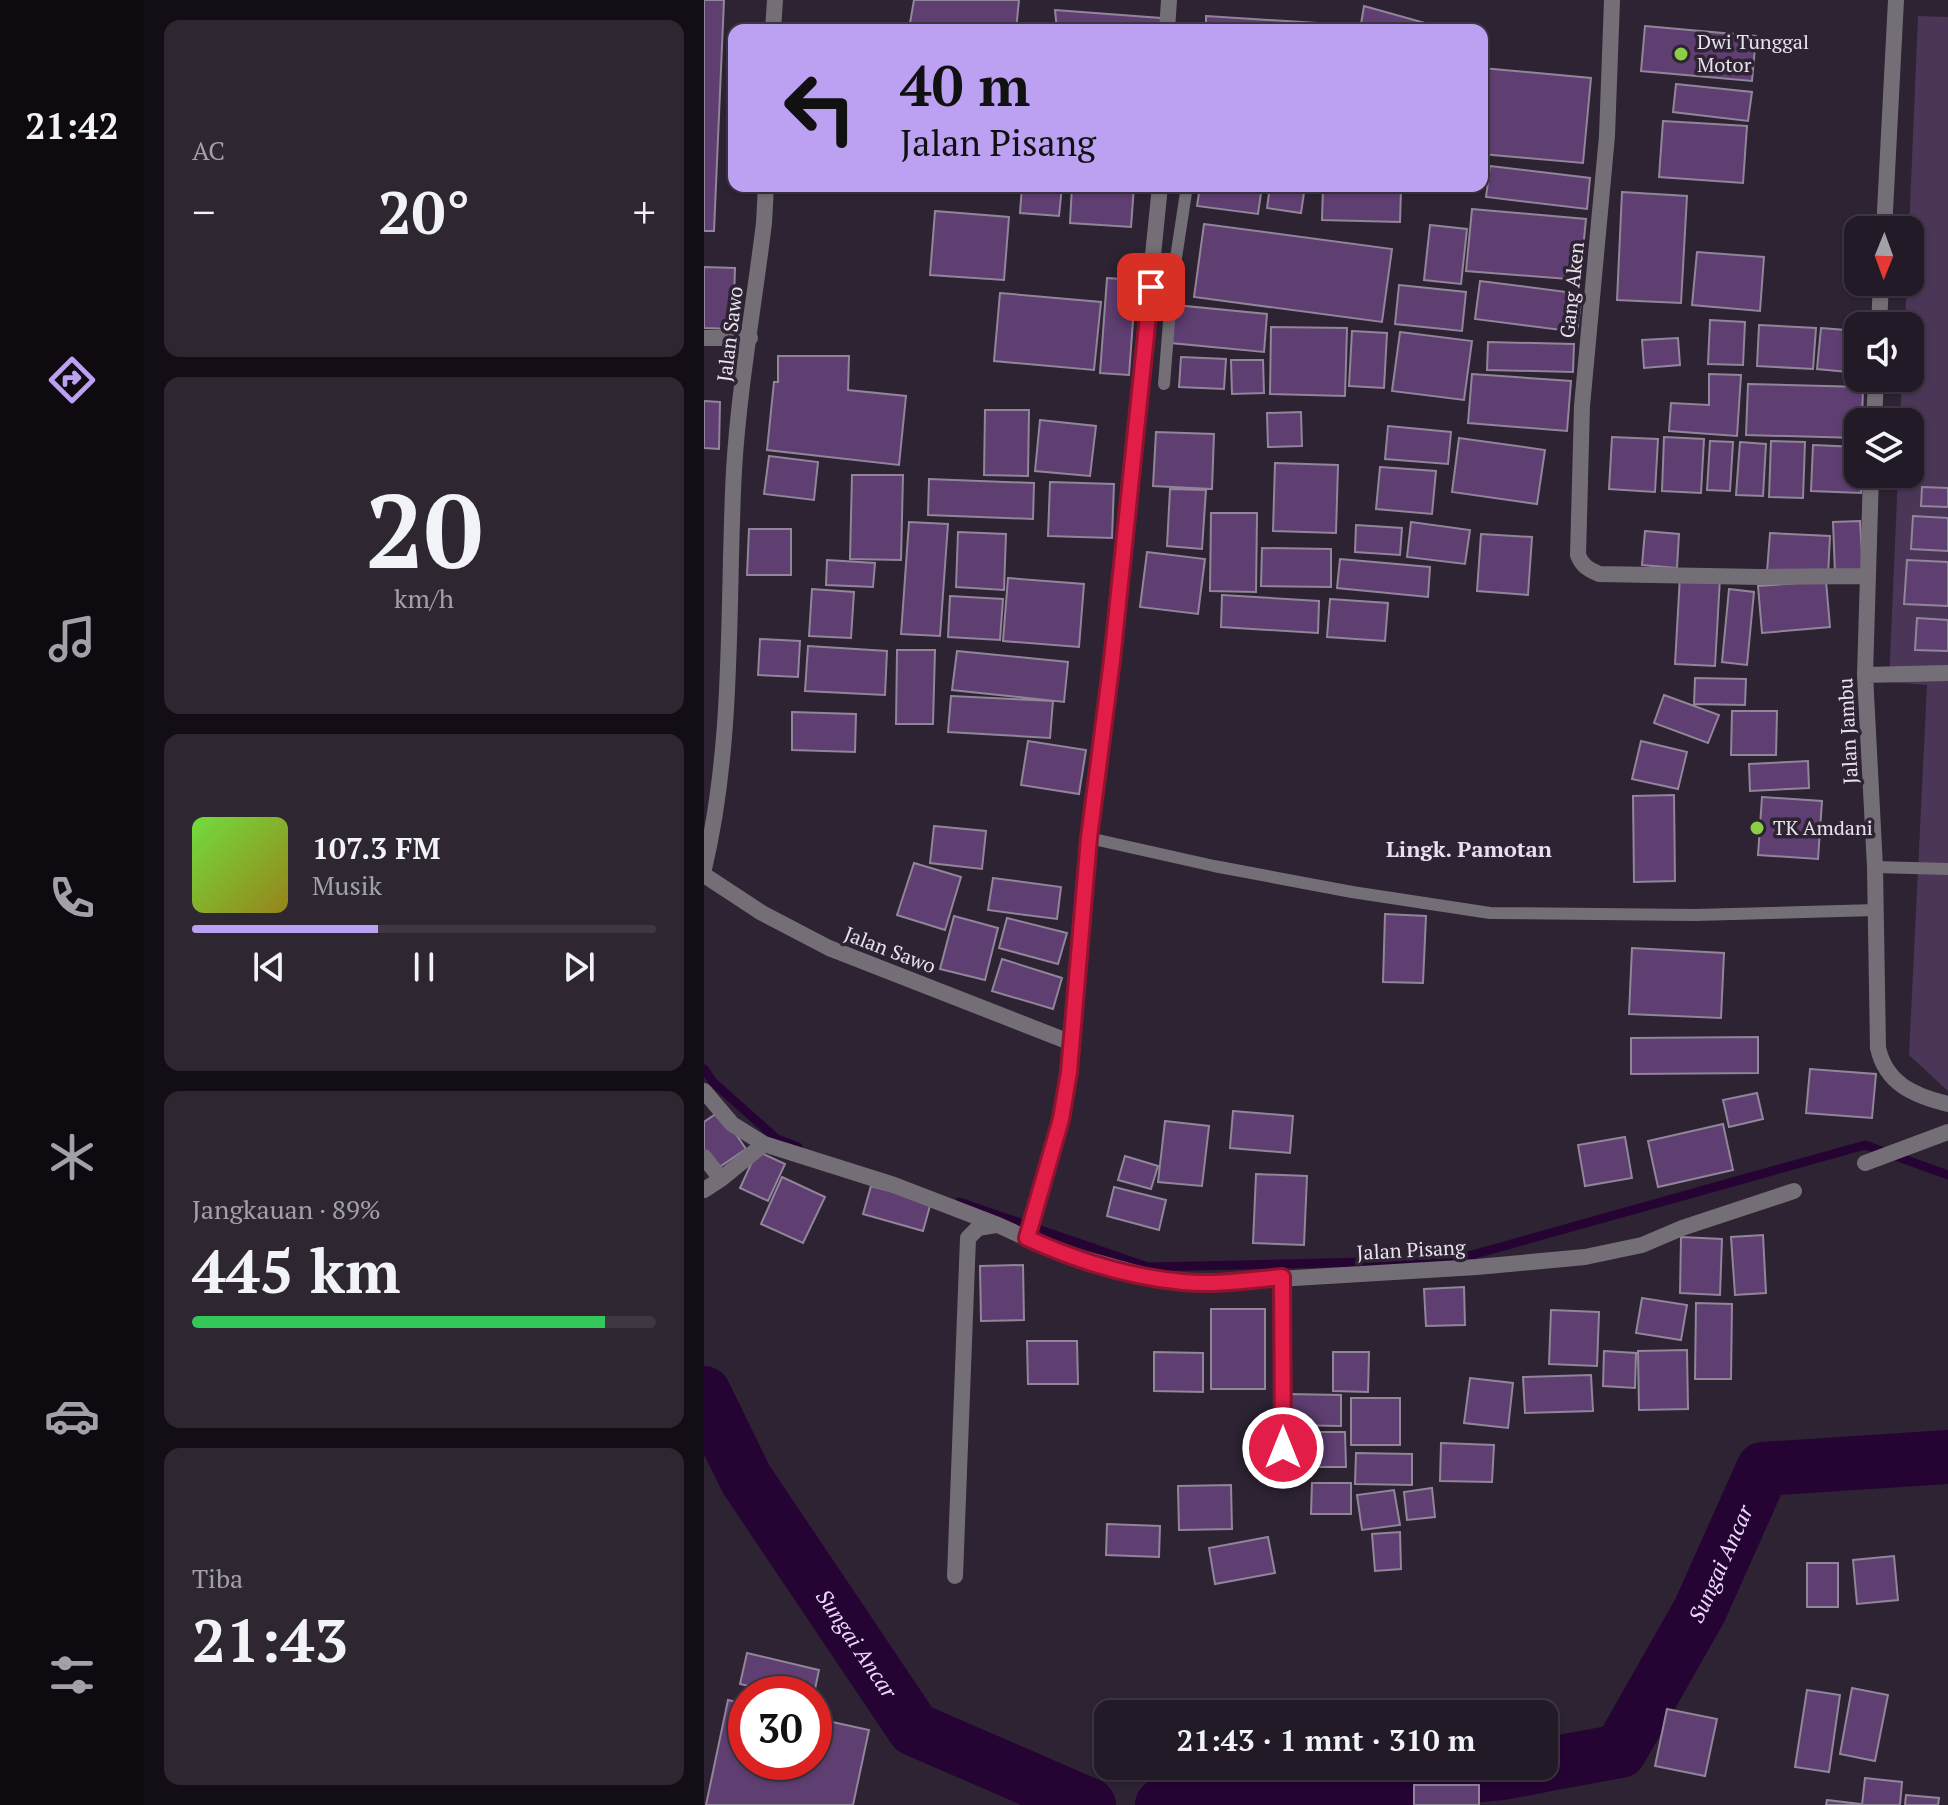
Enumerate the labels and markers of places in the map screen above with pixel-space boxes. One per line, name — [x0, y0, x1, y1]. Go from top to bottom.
place label: Dwi Tunggal Motor — [1697, 28, 1809, 78]
marker: Dwi Tunggal Motor — [1672, 45, 1690, 63]
pin — [1117, 253, 1185, 321]
place label: TK Amdani — [1773, 814, 1873, 841]
marker: TK Amdani — [1748, 819, 1766, 837]

